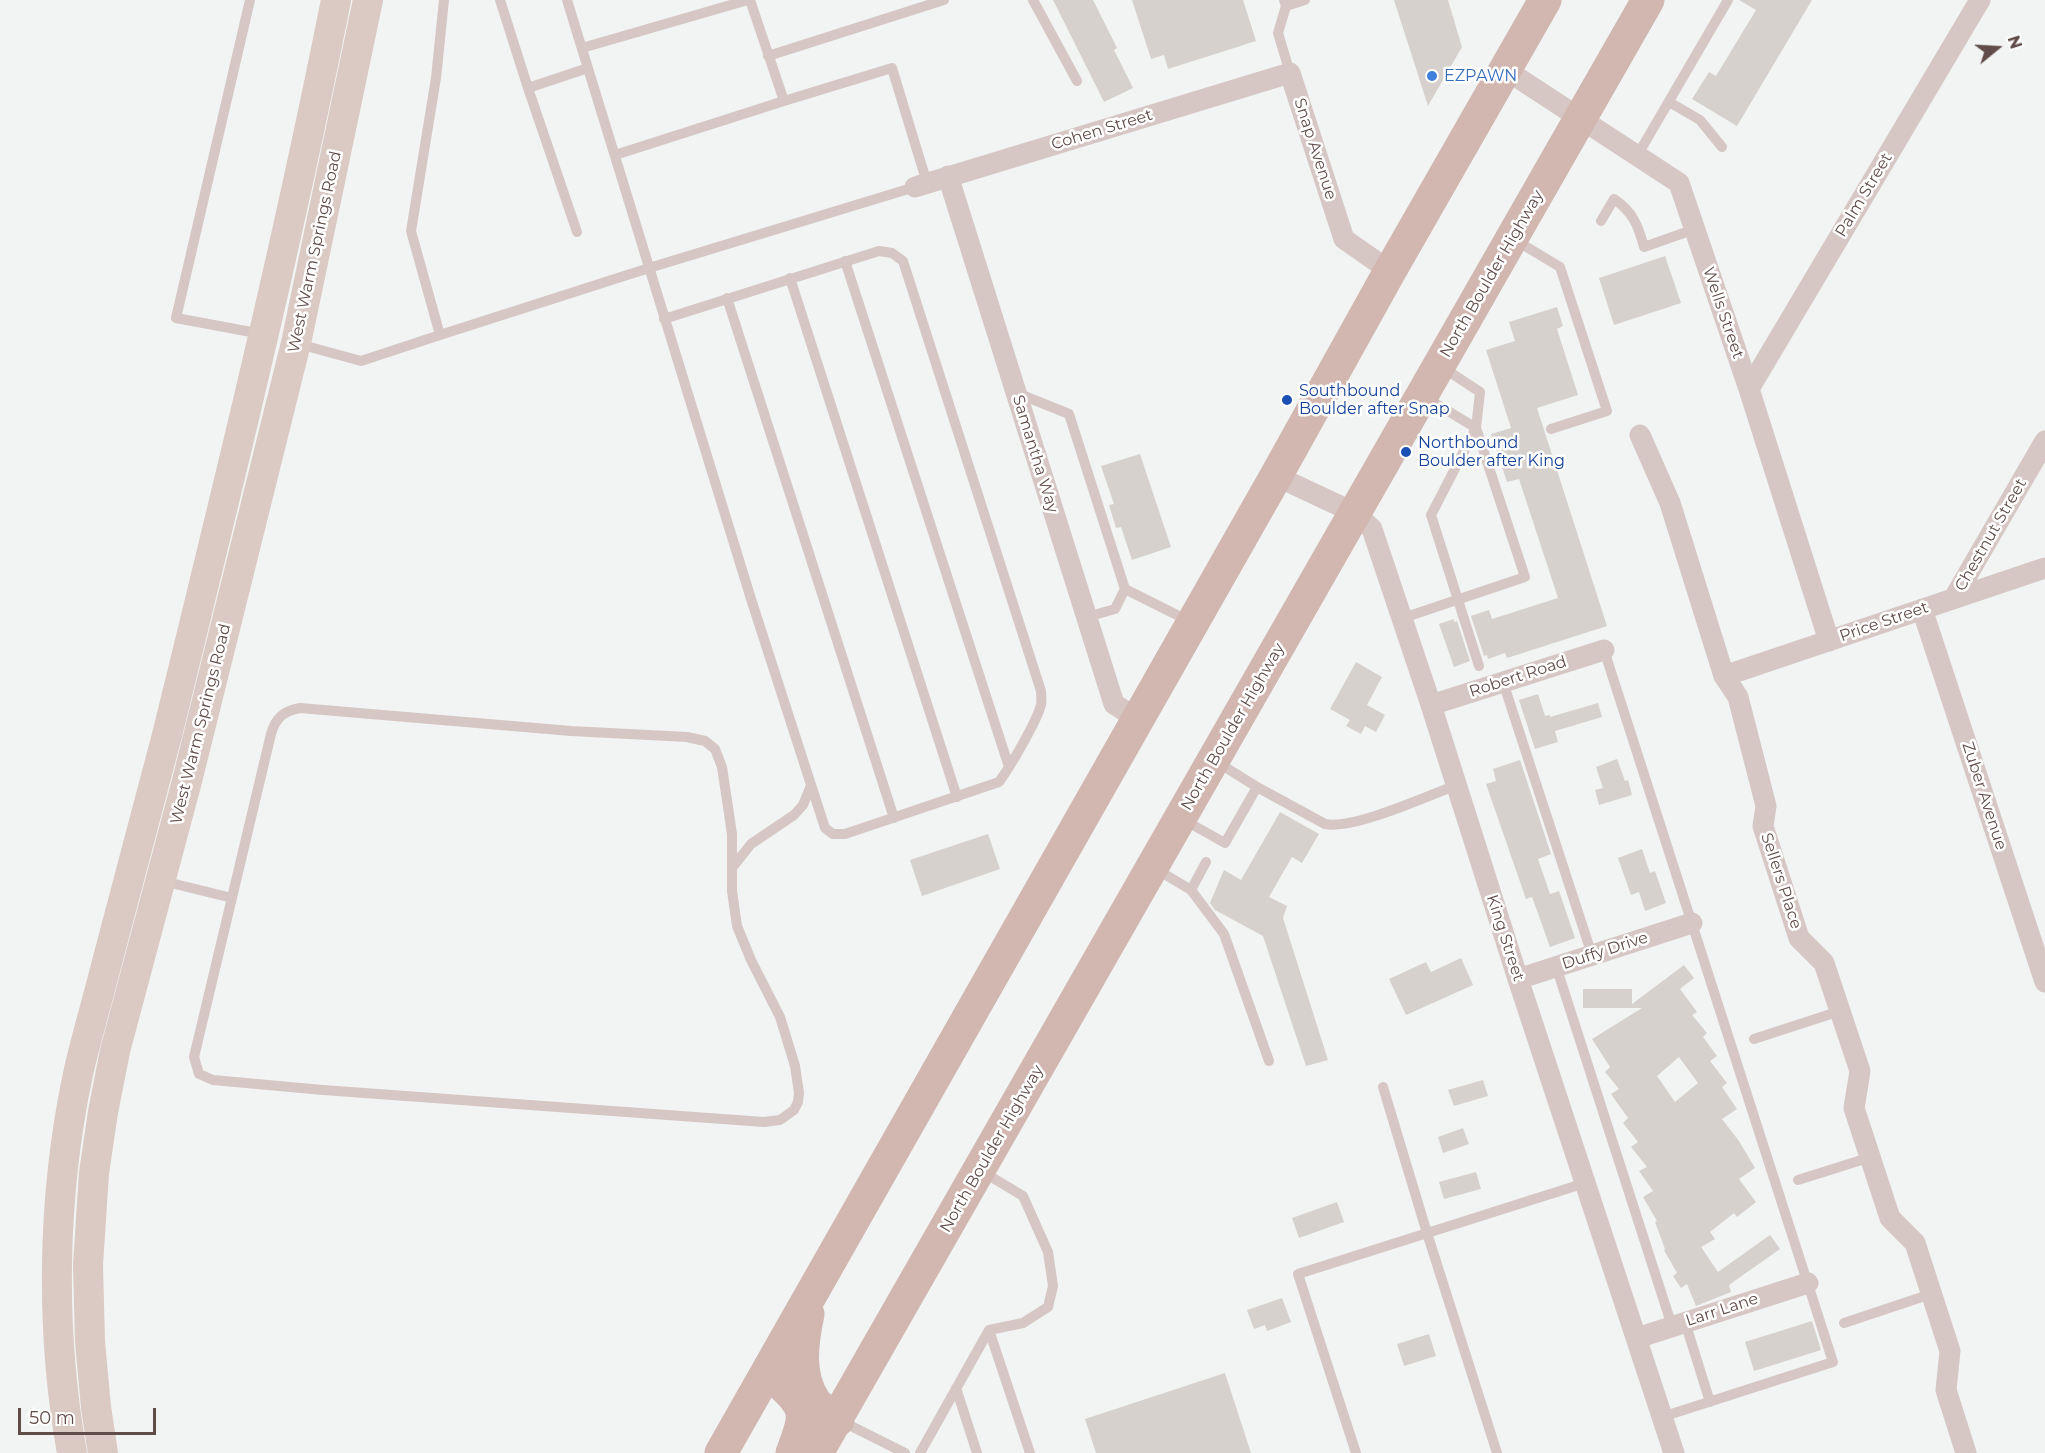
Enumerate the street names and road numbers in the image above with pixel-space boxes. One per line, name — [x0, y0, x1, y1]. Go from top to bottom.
street label: Snap Avenue — [1290, 96, 1340, 202]
street label: Cohen Street — [1049, 105, 1155, 155]
street label: West Warm Springs Road — [284, 149, 346, 355]
street label: Palm Street — [1831, 150, 1897, 240]
street label: North Boulder Highway — [1436, 187, 1548, 361]
street label: Wells Street — [1698, 265, 1748, 361]
street label: Samantha Way — [1008, 393, 1062, 515]
street label: Chestnut Street — [1951, 475, 2031, 595]
street label: Price Street — [1837, 598, 1931, 646]
street label: West Warm Springs Road — [167, 622, 235, 826]
street label: North Boulder Highway — [1177, 640, 1289, 814]
street label: Robert Road — [1467, 652, 1569, 702]
street label: Zuber Avenue — [1957, 740, 2011, 852]
street label: Sellers Place — [1756, 831, 1806, 931]
street label: King Street — [1482, 892, 1528, 984]
street label: Duffy Drive — [1559, 928, 1651, 974]
street label: North Boulder Highway — [936, 1062, 1048, 1236]
street label: Larr Lane — [1683, 1289, 1761, 1331]

